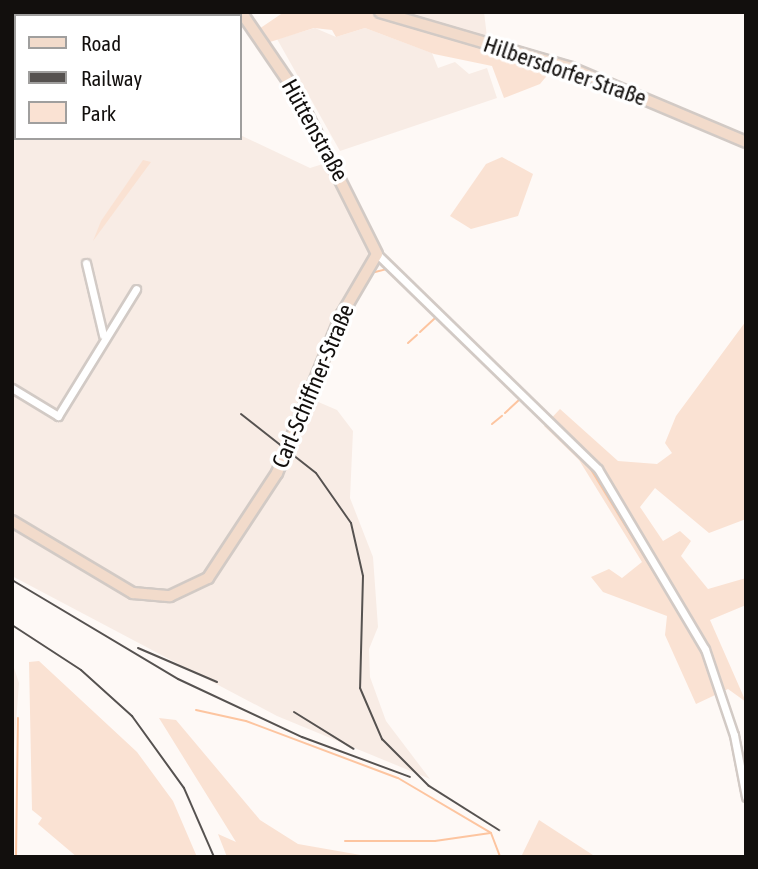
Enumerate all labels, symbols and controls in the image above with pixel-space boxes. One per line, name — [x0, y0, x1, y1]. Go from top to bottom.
legend — [14, 14, 242, 140]
street label: Hilbersdorfer Straße — [480, 30, 650, 112]
text: Road — [81, 31, 121, 55]
text: Railway — [81, 66, 142, 90]
street label: Hüttenstraße — [276, 74, 354, 186]
text: Park — [81, 101, 116, 125]
street label: Carl-Schiffner-Straße — [266, 300, 360, 472]

